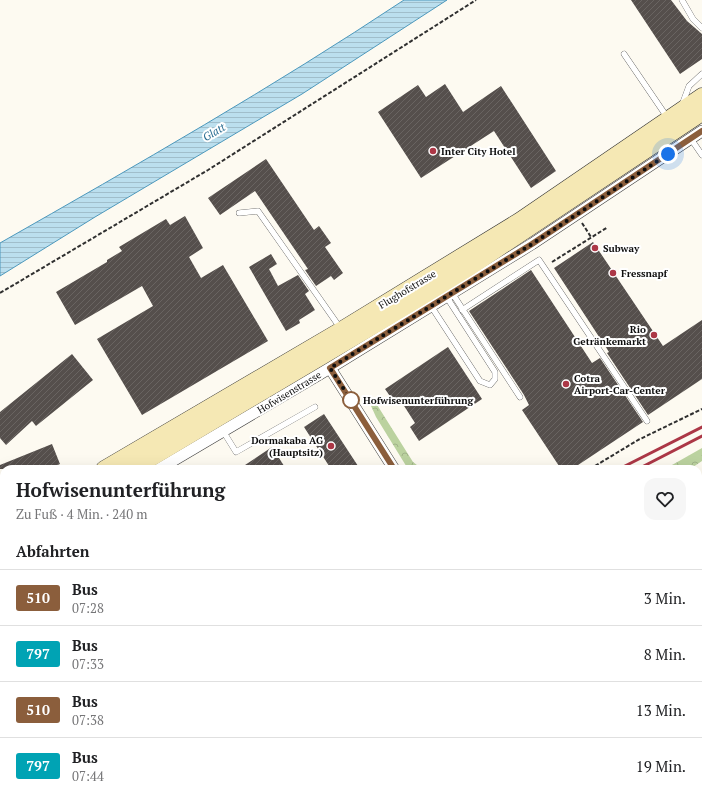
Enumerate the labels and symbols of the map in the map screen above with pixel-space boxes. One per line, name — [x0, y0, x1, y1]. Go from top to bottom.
water label: Glatt — [200, 120, 228, 144]
your location — [658, 144, 678, 164]
place label: Inter City Hotel — [441, 145, 516, 158]
marker: Inter City Hotel — [428, 146, 438, 156]
place label: Subway — [603, 242, 640, 255]
marker: Subway — [590, 243, 600, 253]
street label: Flughofstrasse — [376, 267, 438, 312]
place label: Fressnapf — [621, 267, 669, 280]
marker: Fressnapf — [608, 268, 618, 278]
place label: Rio Getränkemarkt — [573, 323, 646, 348]
marker: Rio Getränkemarkt — [649, 330, 659, 340]
street label: Hofwisenstrasse — [255, 368, 324, 417]
place label: Cotra Airport-Car-Center — [574, 372, 666, 397]
marker: Cotra Airport-Car-Center — [561, 379, 571, 389]
marker: Hofwisenunterführung — [342, 391, 360, 409]
place label: Hofwisenunterführung — [363, 394, 473, 407]
place label: Dormakaba AG (Hauptsitz) — [251, 434, 323, 459]
marker: Dormakaba AG (Hauptsitz) — [326, 441, 336, 451]

